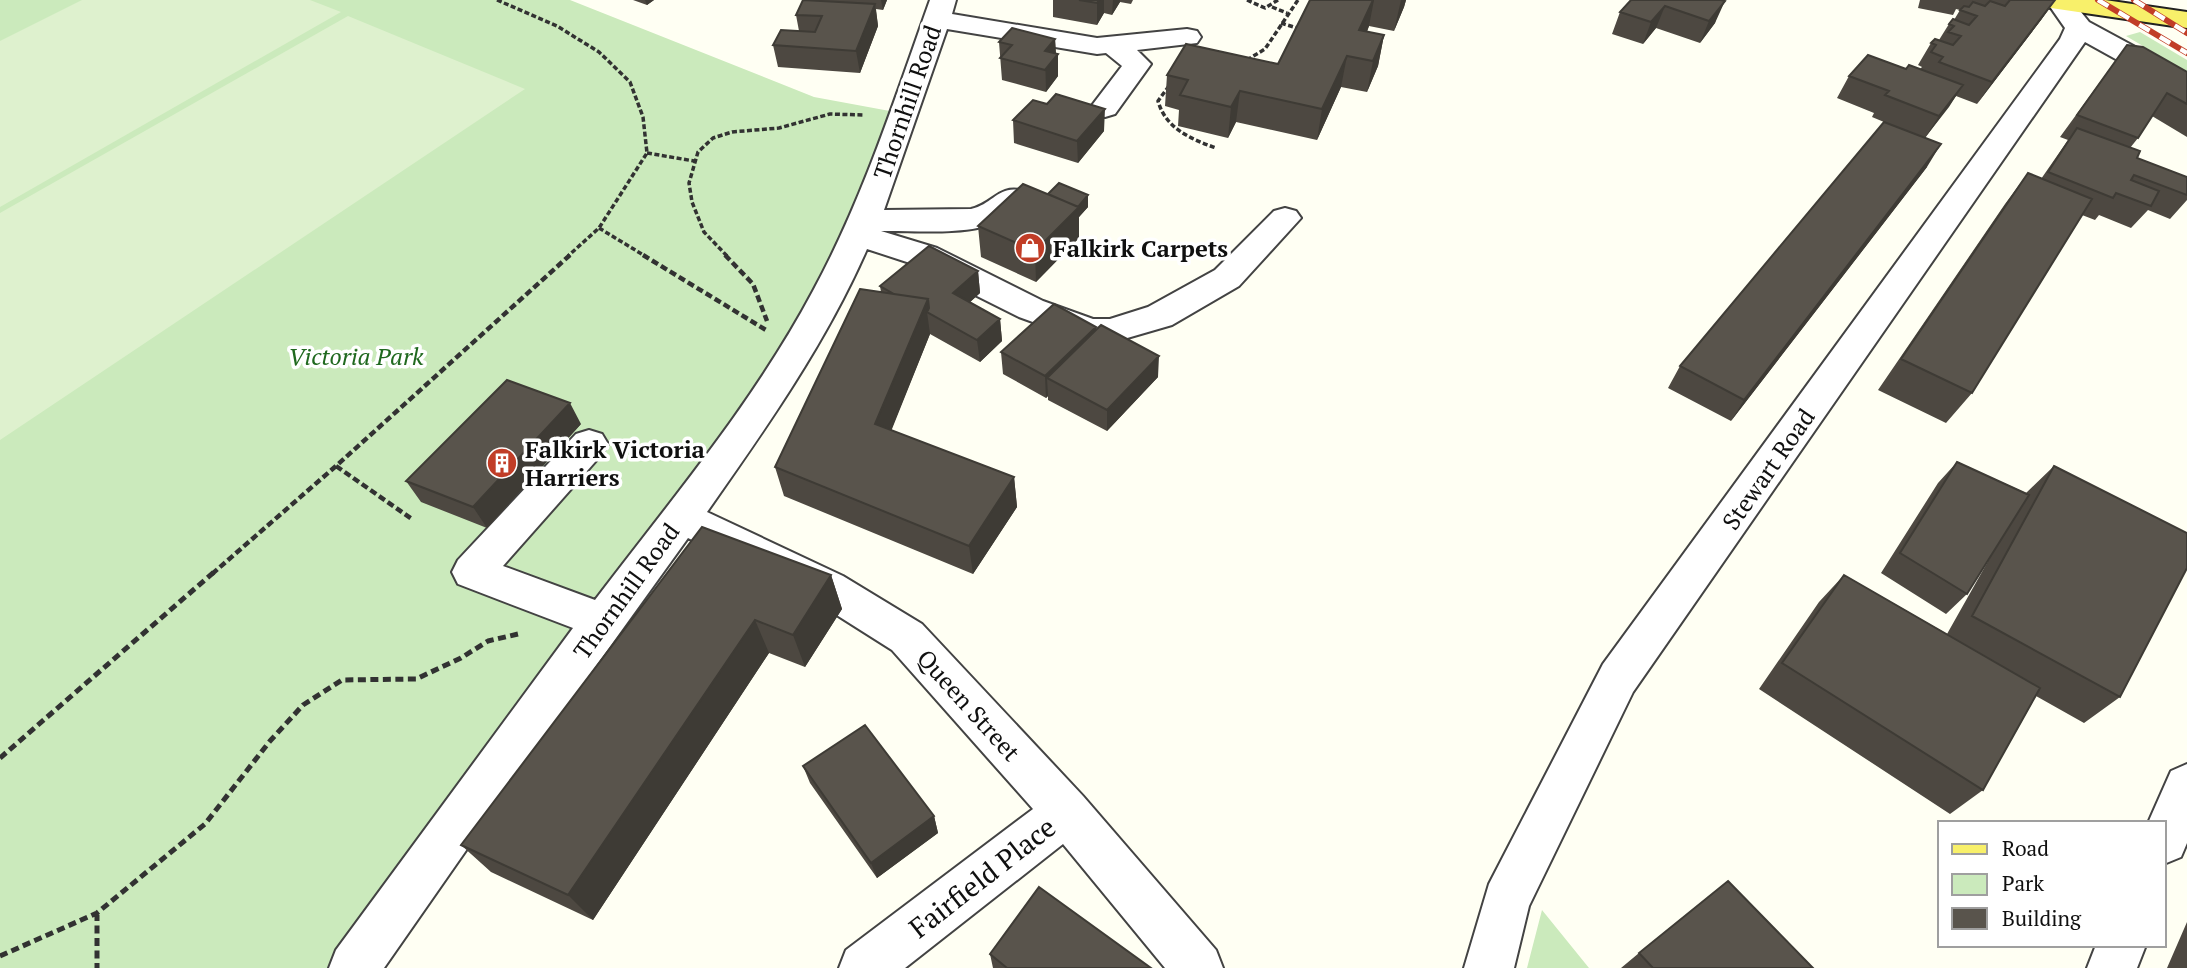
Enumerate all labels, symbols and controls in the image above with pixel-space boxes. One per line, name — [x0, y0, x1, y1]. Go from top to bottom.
street label: Thornhill Road — [866, 21, 948, 183]
shop icon: Falkirk Carpets — [1013, 231, 1047, 265]
place label: Falkirk Carpets — [1053, 232, 1228, 264]
park label: Victoria Park — [288, 340, 424, 372]
street label: Stewart Road — [1714, 402, 1822, 536]
place label: Falkirk Victoria Harriers — [525, 433, 706, 493]
building icon: Falkirk Victoria Harriers — [485, 446, 519, 480]
street label: Thornhill Road — [566, 517, 686, 665]
street label: Queen Street — [910, 642, 1028, 768]
street label: Fairfield Place — [901, 808, 1063, 946]
legend — [1938, 821, 2166, 947]
text: Road — [2002, 834, 2049, 862]
text: Park — [2002, 869, 2044, 897]
text: Building — [2002, 904, 2082, 932]

